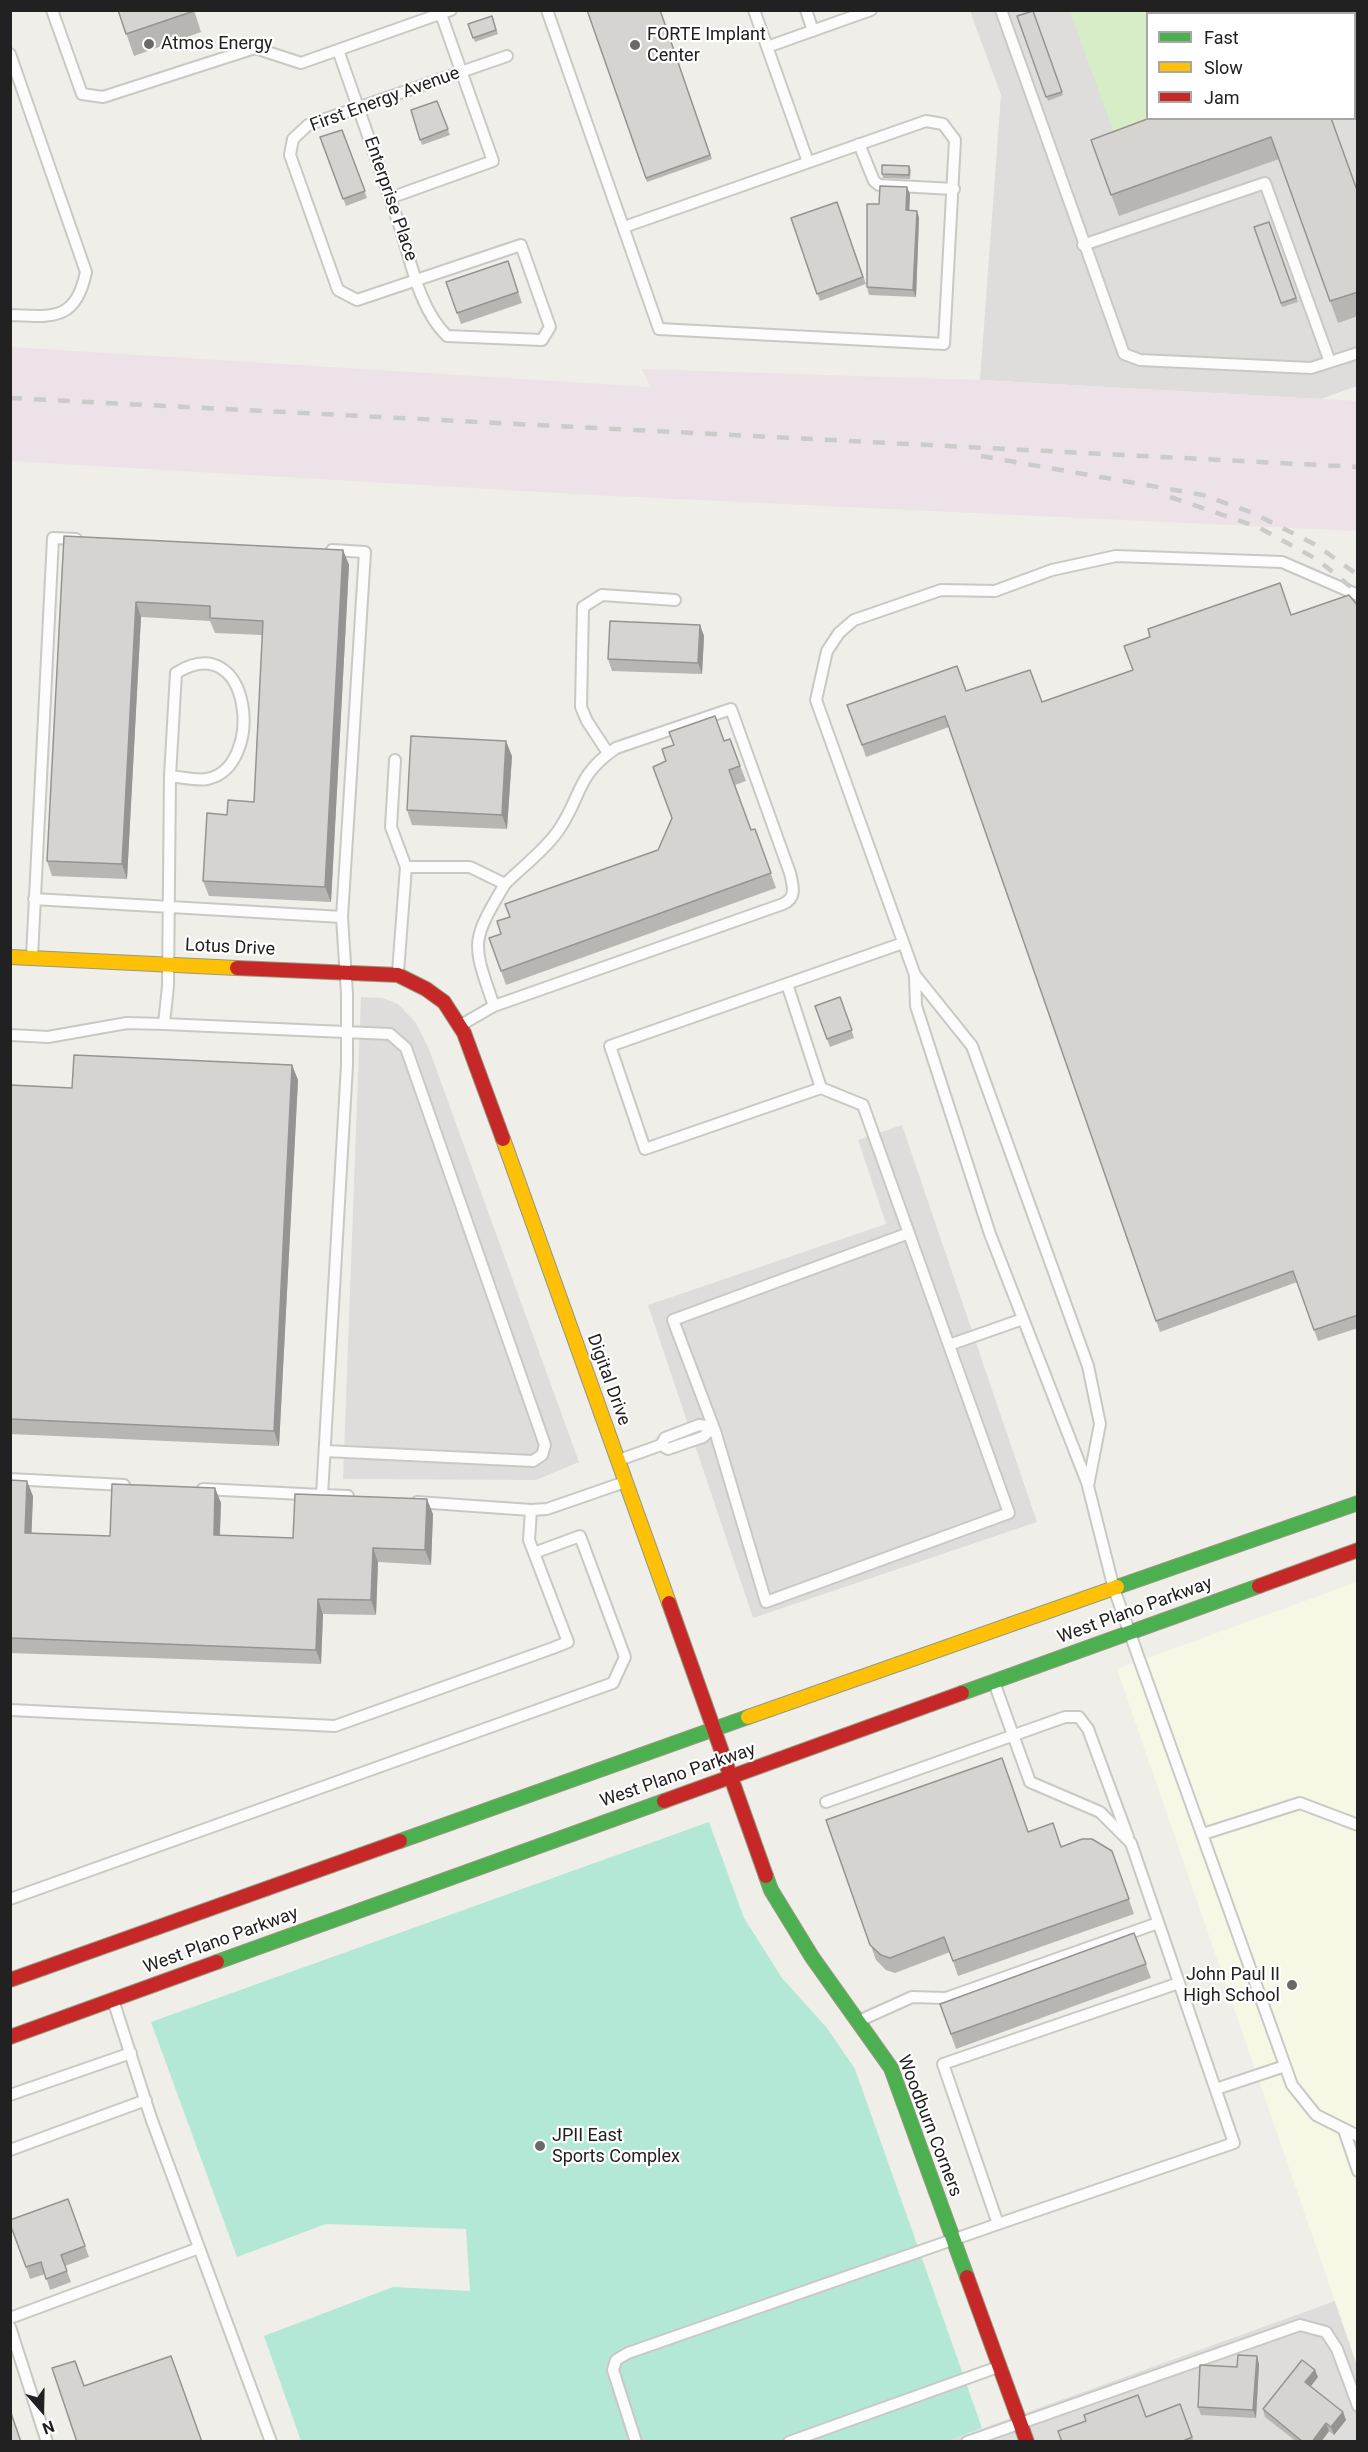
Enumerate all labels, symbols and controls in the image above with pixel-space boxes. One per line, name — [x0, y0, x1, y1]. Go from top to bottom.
legend — [1146, 12, 1356, 120]
place label: FORTE Implant Center — [647, 24, 766, 66]
text: Fast — [1204, 27, 1239, 48]
place label: Atmos Energy — [161, 33, 273, 55]
marker: Atmos Energy — [142, 37, 156, 51]
marker: FORTE Implant Center — [628, 38, 642, 52]
text: Slow — [1204, 57, 1243, 78]
street label: First Energy Avenue — [307, 63, 463, 137]
text: Jam — [1204, 87, 1240, 108]
street label: Enterprise Place — [359, 134, 421, 264]
street label: Lotus Drive — [185, 935, 275, 961]
street label: Digital Drive — [581, 1331, 635, 1429]
street label: West Plano Parkway — [1055, 1573, 1215, 1649]
street label: West Plano Parkway — [597, 1739, 759, 1813]
street label: West Plano Parkway — [141, 1903, 301, 1979]
place label: John Paul II High School — [1183, 1964, 1280, 2006]
marker: John Paul II High School — [1285, 1978, 1299, 1992]
street label: Woodburn Corners — [892, 2052, 966, 2200]
place label: JPII East Sports Complex — [552, 2125, 680, 2168]
marker: JPII East Sports Complex — [533, 2139, 547, 2153]
north arrow — [12, 2380, 72, 2440]
text: N — [40, 2417, 57, 2438]

